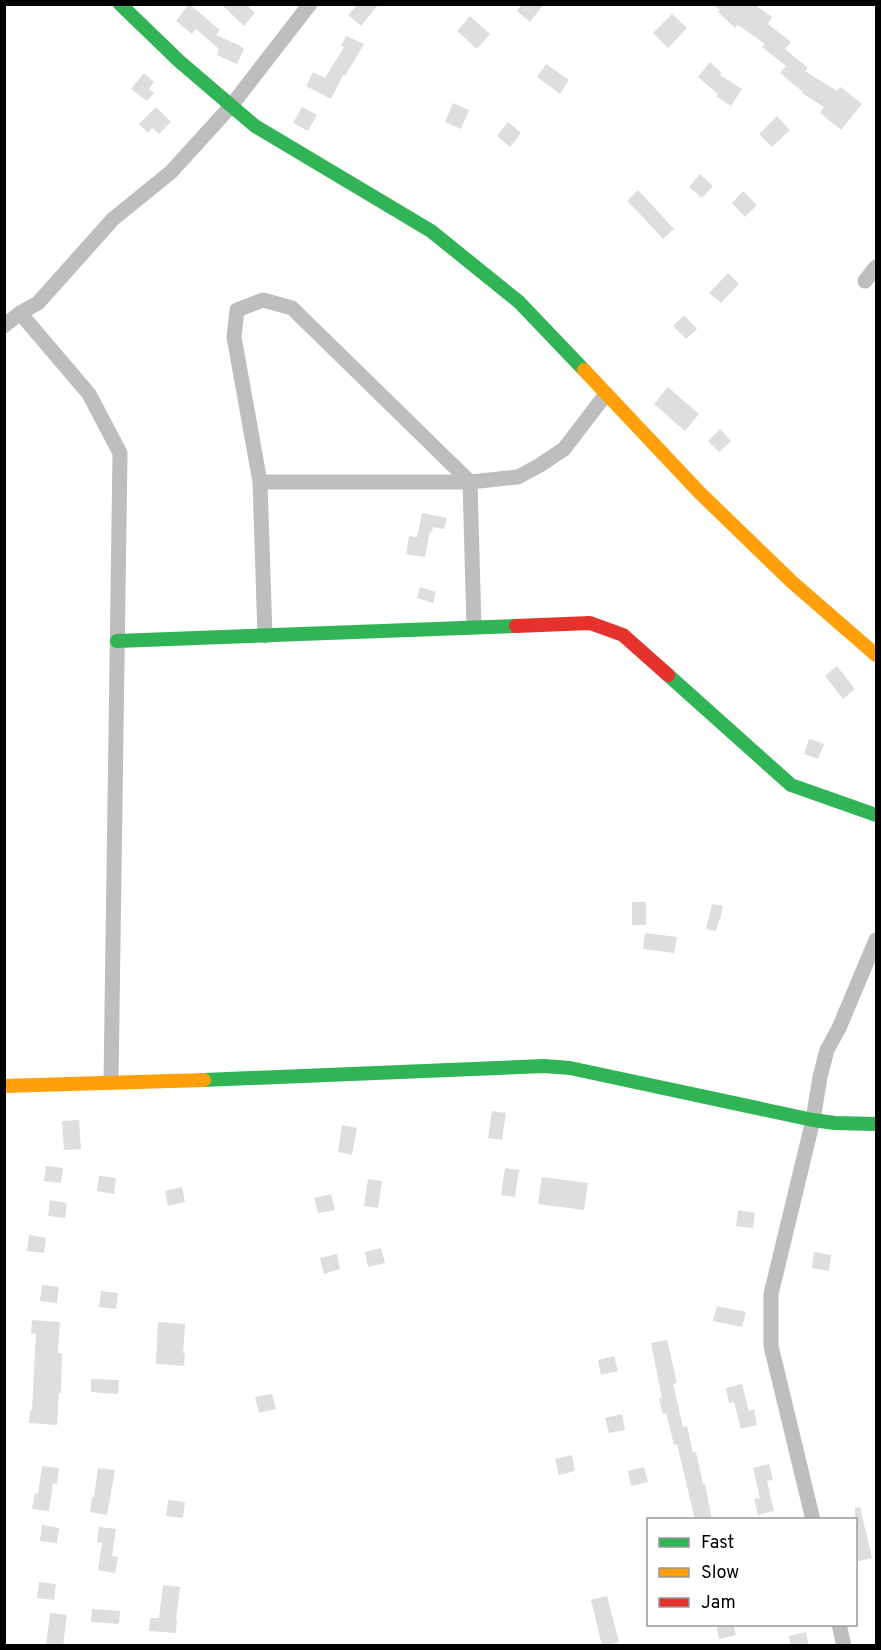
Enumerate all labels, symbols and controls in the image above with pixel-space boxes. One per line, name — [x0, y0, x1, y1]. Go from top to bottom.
legend — [647, 1518, 857, 1626]
text: Fast — [701, 1532, 734, 1555]
text: Slow — [701, 1562, 739, 1585]
text: Jam — [701, 1592, 736, 1615]

